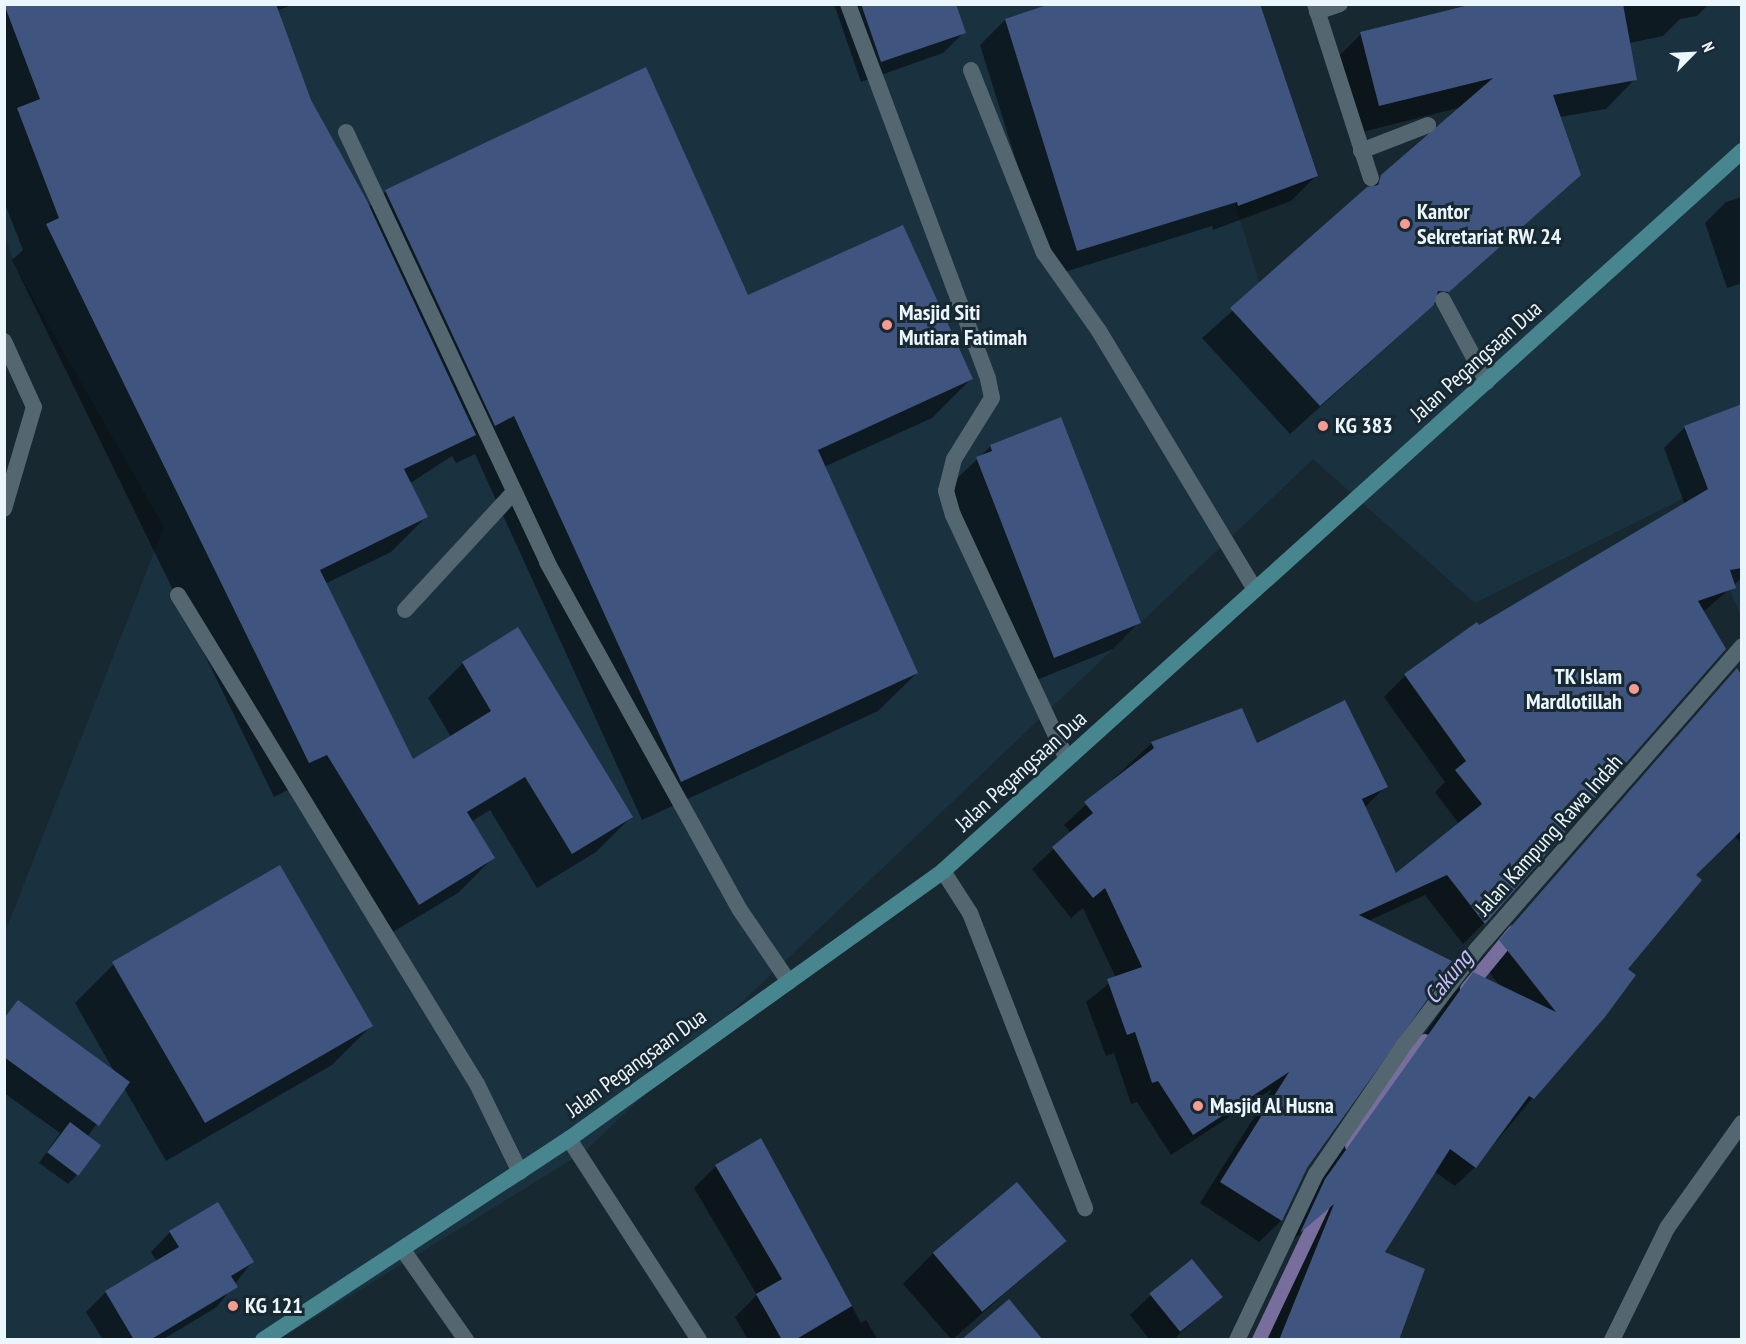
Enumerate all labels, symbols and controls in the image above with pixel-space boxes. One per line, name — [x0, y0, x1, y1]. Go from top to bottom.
north arrow — [1662, 24, 1722, 84]
text: N — [1698, 39, 1719, 55]
place label: Kantor Sekretariat RW. 24 — [1417, 198, 1563, 249]
marker: Kantor Sekretariat RW. 24 — [1398, 217, 1412, 231]
street label: Jalan Pegangsaan Dua — [1405, 295, 1547, 427]
place label: Masjid Siti Mutiara Fatimah — [899, 299, 1027, 350]
marker: Masjid Siti Mutiara Fatimah — [880, 318, 894, 332]
place label: KG 383 — [1335, 413, 1393, 439]
marker: KG 383 — [1316, 419, 1330, 433]
place label: TK Islam Mardlotillah — [1526, 663, 1622, 714]
marker: TK Islam Mardlotillah — [1627, 682, 1641, 696]
street label: Jalan Pegangsaan Dua — [950, 705, 1092, 837]
street label: Jalan Kampung Rawa Indah — [1470, 749, 1628, 921]
water label: Cakung — [1418, 944, 1478, 1010]
street label: Jalan Pegangsaan Dua — [561, 1003, 711, 1123]
place label: Masjid Al Husna — [1210, 1093, 1335, 1119]
marker: Masjid Al Husna — [1191, 1099, 1205, 1113]
place label: KG 121 — [245, 1293, 303, 1319]
marker: KG 121 — [226, 1299, 240, 1313]

